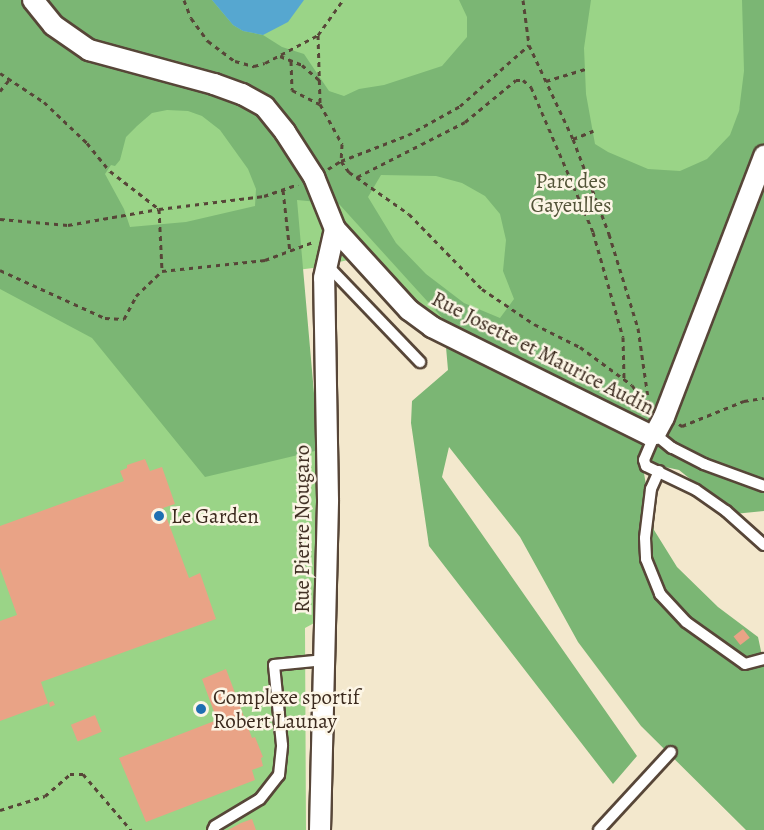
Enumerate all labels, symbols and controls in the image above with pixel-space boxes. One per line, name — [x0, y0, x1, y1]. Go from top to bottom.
park label: Parc des Gayeulles — [530, 168, 612, 218]
street label: Rue Josette et Maurice Audin — [428, 286, 658, 420]
street label: Rue Pierre Nougaro — [289, 445, 315, 613]
place label: Le Garden — [171, 503, 259, 529]
marker: Le Garden — [152, 509, 166, 523]
place label: Complexe sportif Robert Launay — [213, 684, 360, 734]
marker: Complexe sportif Robert Launay — [194, 702, 208, 716]

